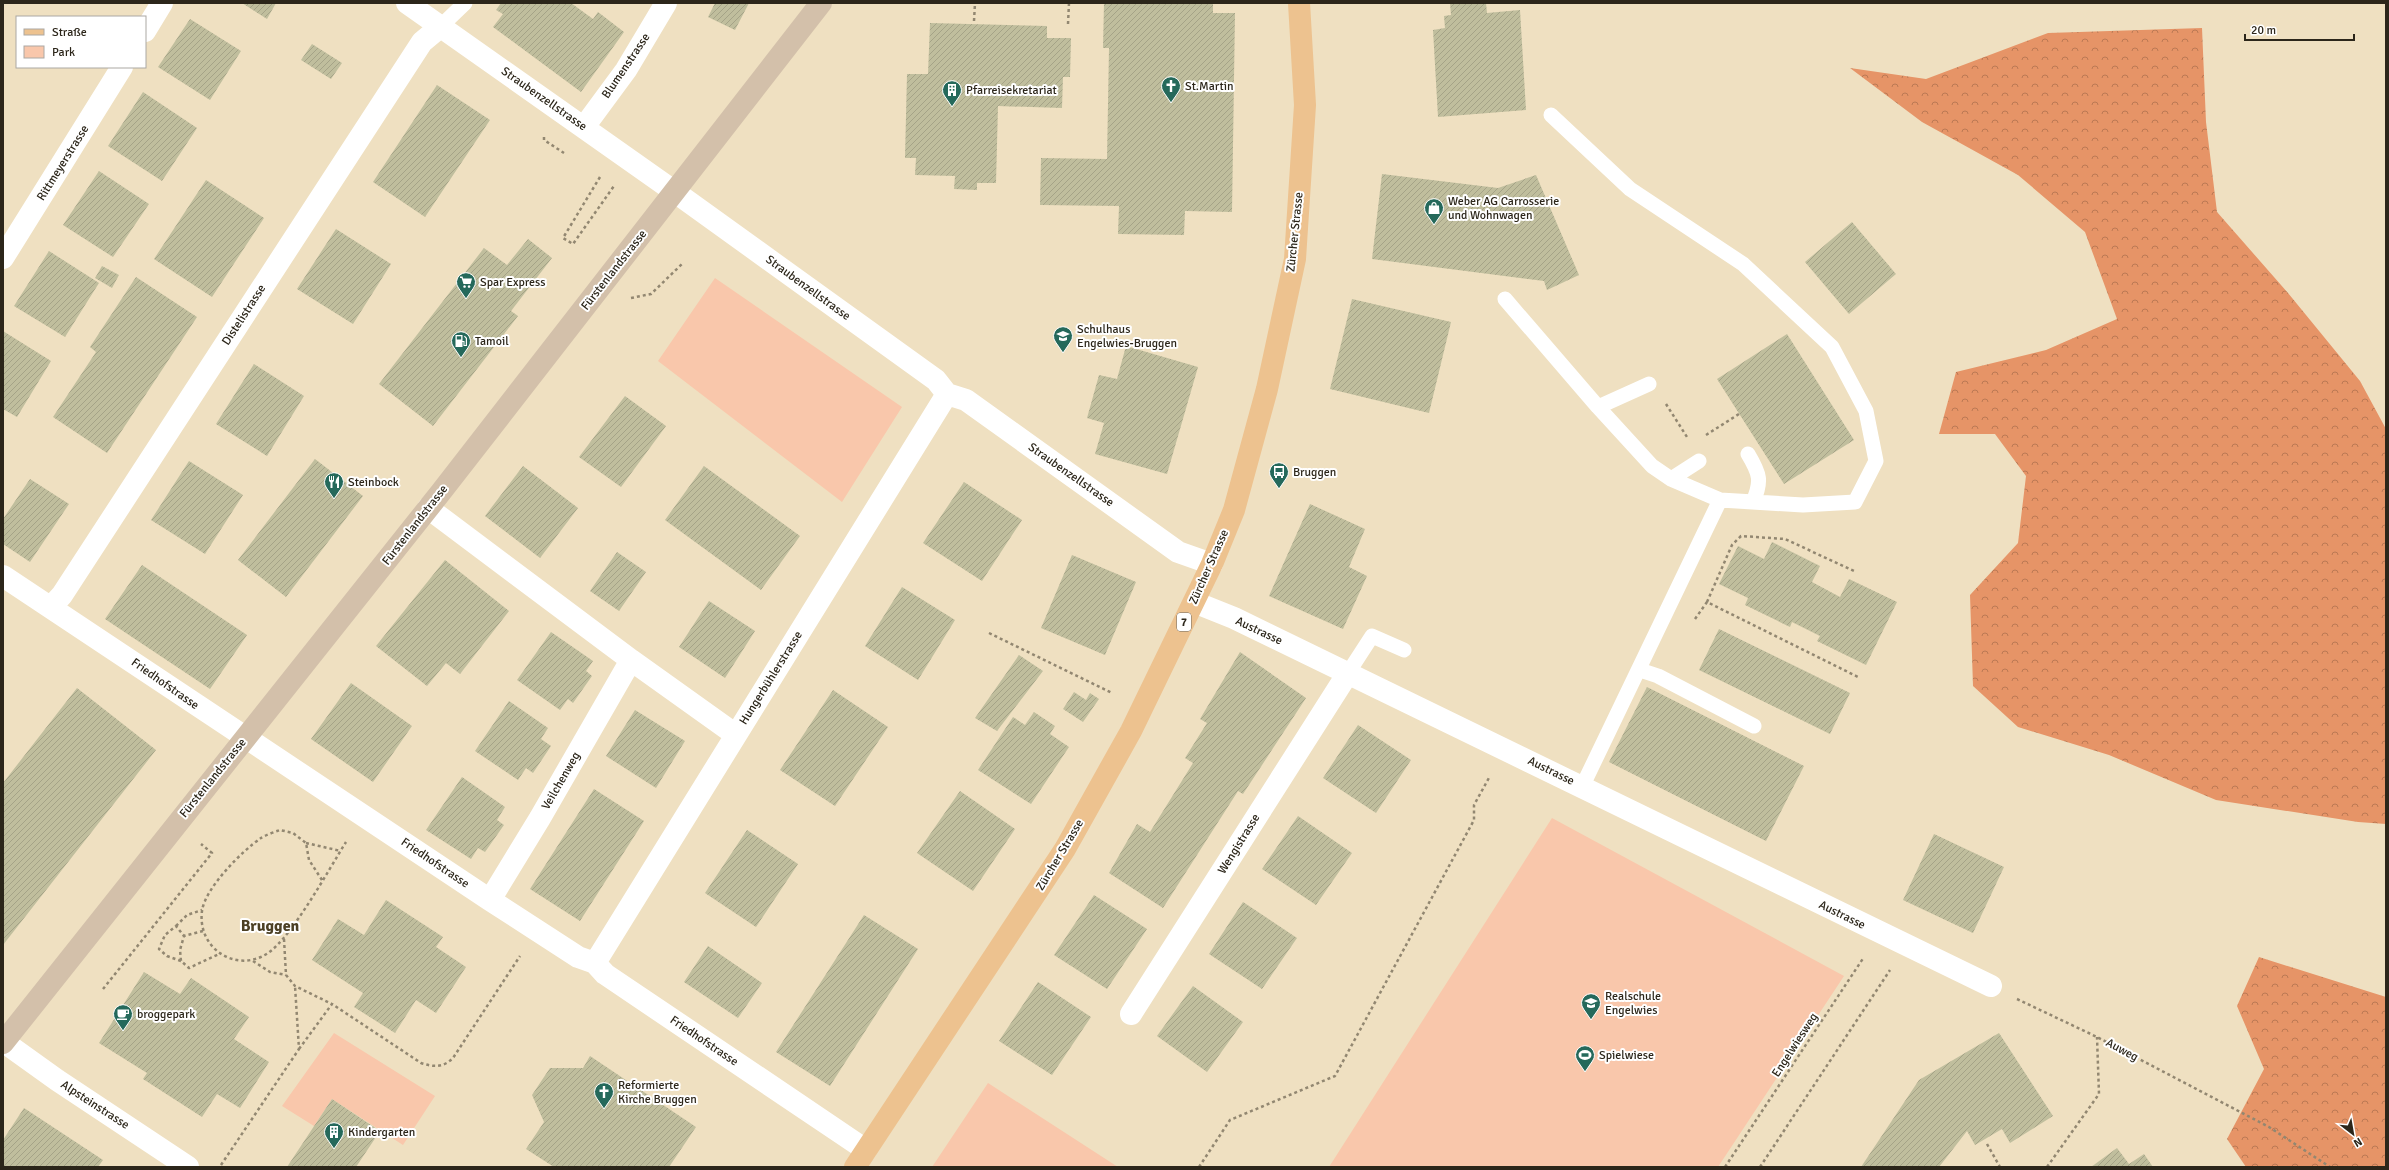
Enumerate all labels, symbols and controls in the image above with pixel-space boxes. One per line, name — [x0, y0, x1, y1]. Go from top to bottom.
legend — [16, 16, 146, 68]
scale bar — [2245, 16, 2354, 42]
text: 20 m — [2251, 23, 2276, 38]
text: Straße — [52, 25, 87, 40]
street label: Blumenstrasse — [599, 30, 653, 102]
text: Park — [52, 45, 75, 60]
street label: Straubenzellstrasse — [498, 64, 590, 134]
church icon: St.Martin — [1160, 75, 1182, 103]
building icon: Pfarreisekretariat — [941, 79, 963, 107]
place label: St.Martin — [1185, 79, 1234, 94]
place label: Pfarreisekretariat — [966, 83, 1057, 98]
street label: Rittmeyerstrasse — [34, 122, 92, 204]
street label: Zürcher Strasse — [1283, 191, 1307, 273]
place label: Weber AG Carrosserie und Wohnwagen — [1448, 194, 1559, 223]
shop icon: Weber AG Carrosserie und Wohnwagen — [1423, 197, 1445, 225]
street label: Fürstenlandstrasse — [578, 227, 650, 313]
street label: Straubenzellstrasse — [763, 252, 853, 324]
supermarket icon: Spar Express — [455, 271, 477, 299]
place label: Spar Express — [480, 275, 546, 290]
street label: Distelistrasse — [219, 282, 269, 348]
place label: Schulhaus Engelwies-Bruggen — [1077, 322, 1177, 351]
school or university icon: Schulhaus Engelwies-Bruggen — [1052, 325, 1074, 353]
fuel station icon: Tamoil — [450, 330, 472, 358]
place label: Tamoil — [475, 334, 509, 349]
street label: Straubenzellstrasse — [1025, 440, 1117, 510]
bus stop icon: Bruggen — [1268, 461, 1290, 489]
place label: Bruggen — [1293, 465, 1336, 480]
restaurant icon: Steinbock — [323, 471, 345, 499]
place label: Steinbock — [348, 475, 399, 490]
street label: Fürstenlandstrasse — [379, 482, 451, 568]
street label: Zürcher Strasse — [1186, 527, 1232, 607]
road number: 7 — [1177, 613, 1191, 631]
street label: Austrasse — [1233, 614, 1285, 648]
street label: Hungerbühlerstrasse — [736, 628, 806, 728]
street label: Friedhofstrasse — [128, 655, 202, 713]
street label: Fürstenlandstrasse — [176, 735, 250, 821]
street label: Veilchenweg — [538, 749, 584, 813]
street label: Austrasse — [1525, 753, 1577, 789]
street label: Wengistrasse — [1215, 811, 1263, 877]
street label: Zürcher Strasse — [1033, 817, 1087, 893]
street label: Friedhofstrasse — [398, 835, 472, 891]
street label: Austrasse — [1816, 897, 1868, 933]
district label: Bruggen — [241, 916, 300, 936]
place label: Realschule Engelwies — [1605, 989, 1661, 1018]
school or university icon: Realschule Engelwies — [1580, 992, 1602, 1020]
cafe icon: broggepark — [112, 1003, 134, 1031]
place label: broggepark — [137, 1007, 195, 1022]
street label: Engelwiesweg — [1769, 1010, 1821, 1080]
street label: Friedhofstrasse — [667, 1013, 741, 1069]
street label: Auweg — [2103, 1035, 2141, 1065]
sports icon: Spielwiese — [1574, 1044, 1596, 1072]
place label: Spielwiese — [1599, 1048, 1654, 1063]
street label: Alpsteinstrasse — [58, 1077, 132, 1133]
place label: Reformierte Kirche Bruggen — [618, 1078, 697, 1107]
church icon: Reformierte Kirche Bruggen — [593, 1081, 615, 1109]
north arrow — [2333, 1114, 2373, 1154]
building icon: Kindergarten — [323, 1121, 345, 1149]
place label: Kindergarten — [348, 1125, 415, 1140]
text: N — [2351, 1135, 2365, 1150]

